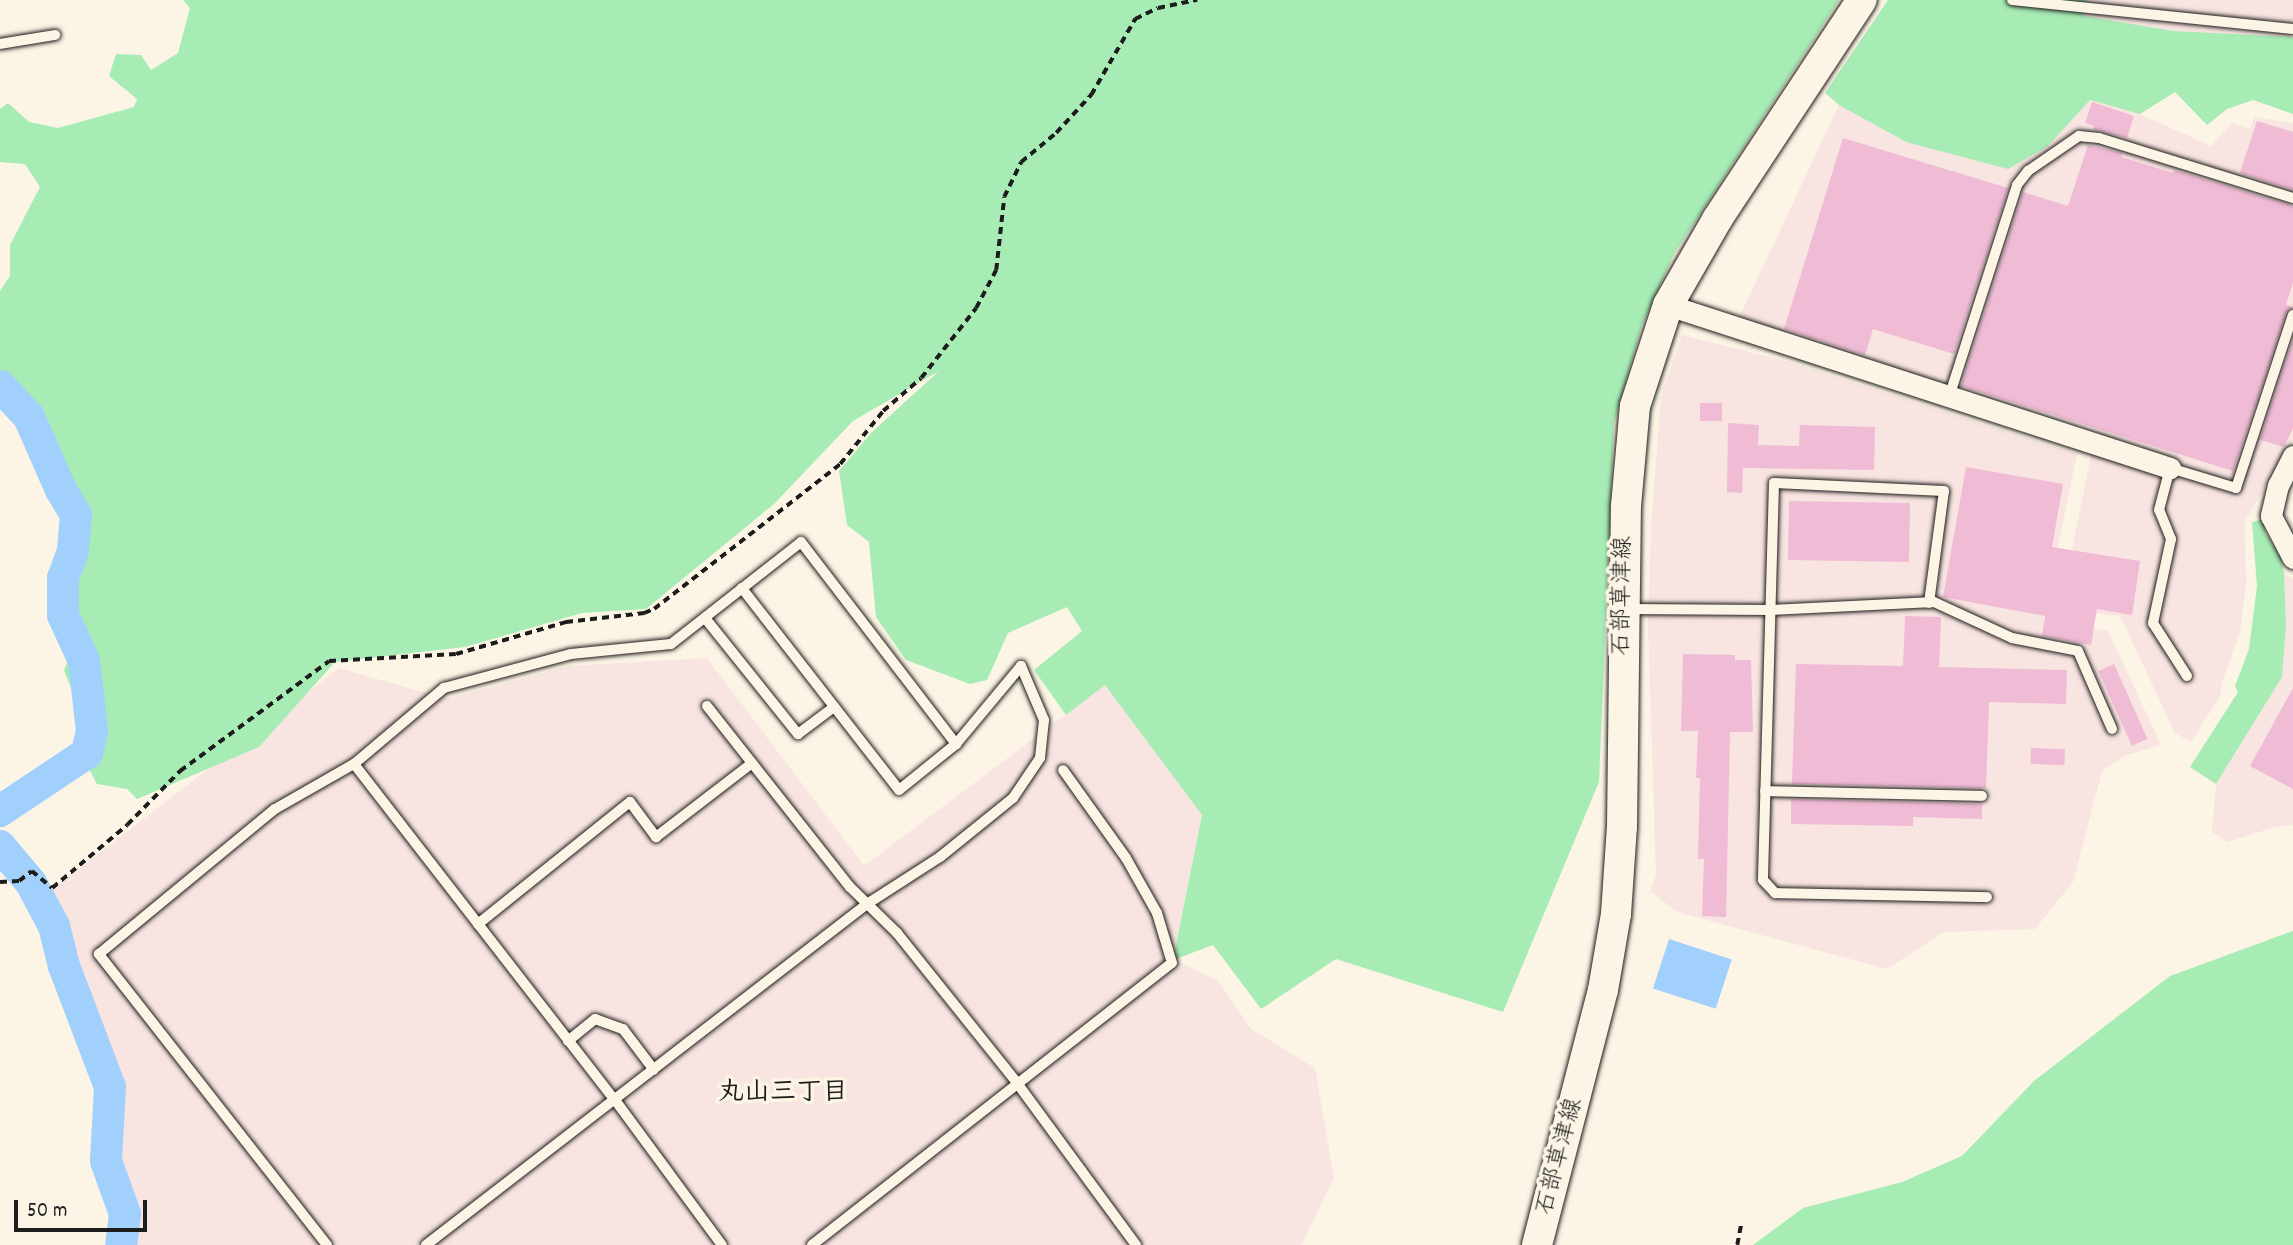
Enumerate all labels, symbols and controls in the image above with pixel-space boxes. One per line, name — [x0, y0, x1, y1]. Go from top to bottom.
street label: 石部草津線 — [1609, 536, 1639, 656]
district label: 丸山三丁目 — [718, 1078, 848, 1110]
street label: 石部草津線 — [1532, 1095, 1590, 1219]
scale bar — [18, 1186, 150, 1230]
text: 50 m — [27, 1197, 67, 1227]

